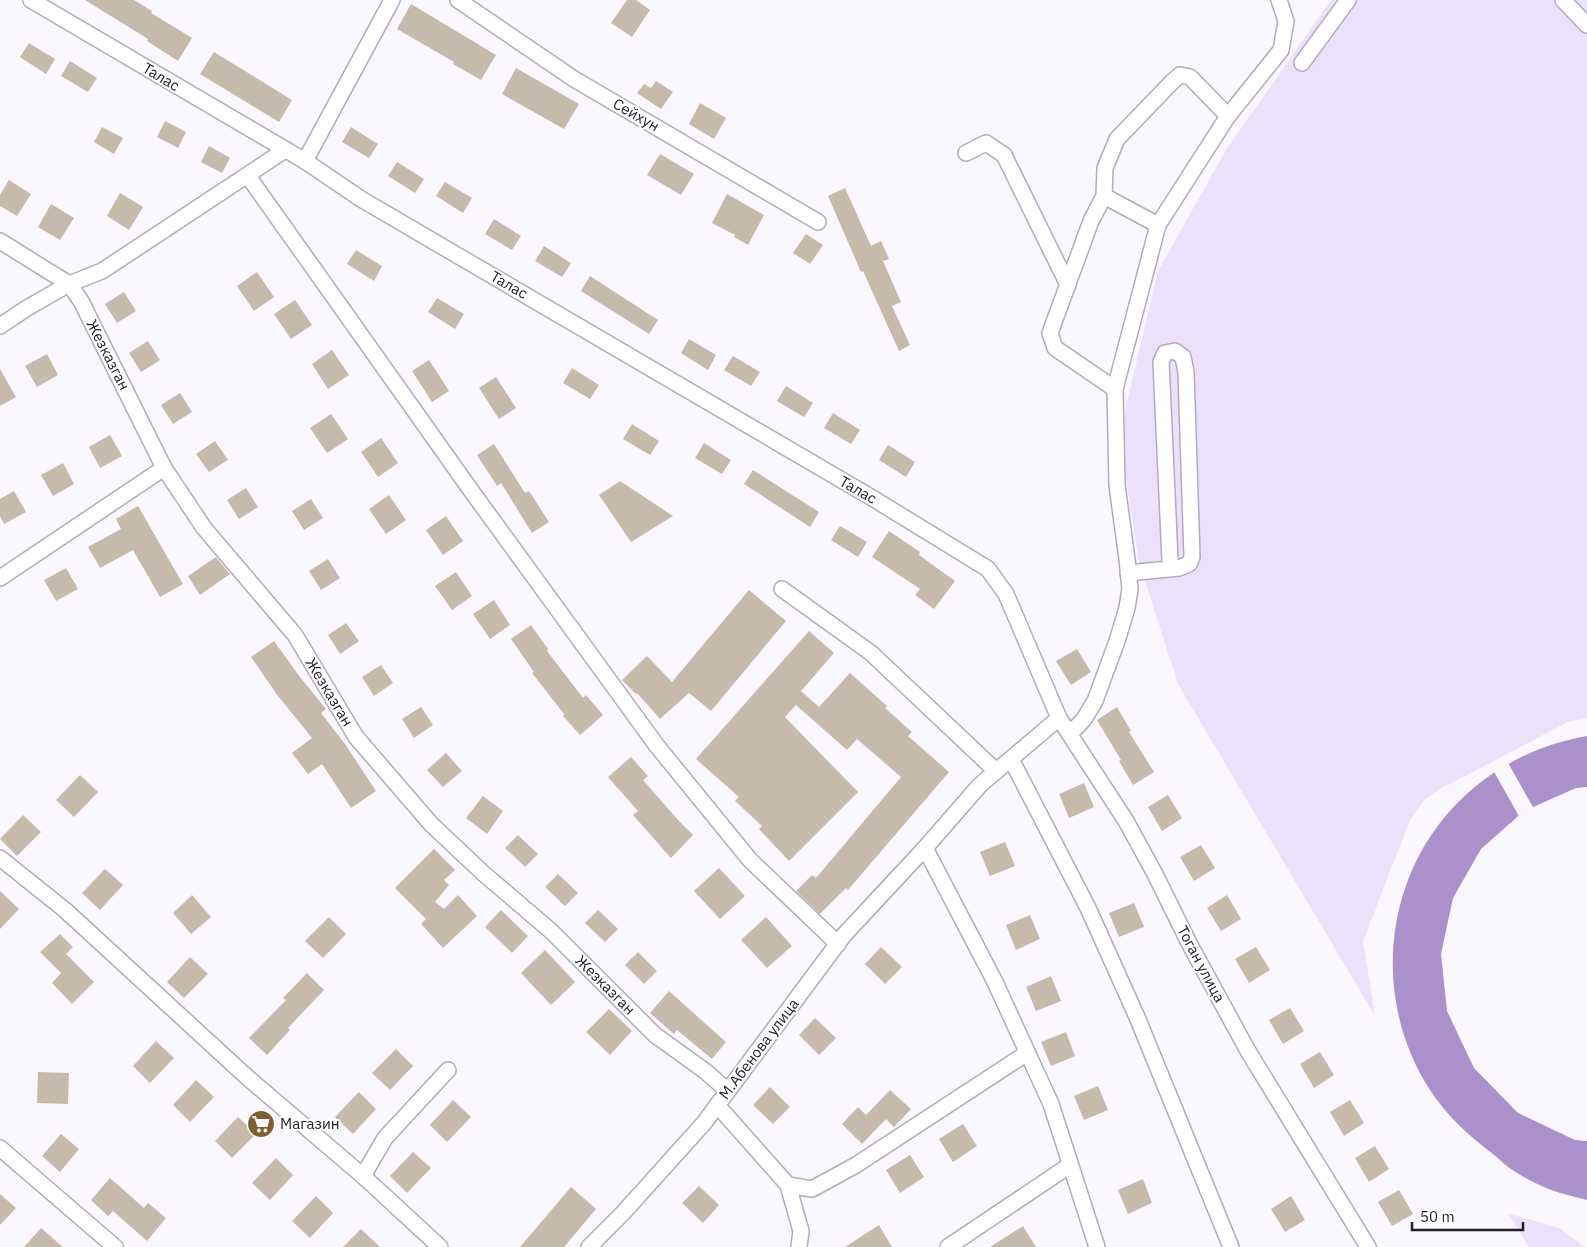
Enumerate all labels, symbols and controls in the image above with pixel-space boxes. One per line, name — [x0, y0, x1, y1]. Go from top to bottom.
street label: Талас — [139, 58, 184, 95]
street label: Сейхун — [610, 94, 663, 135]
street label: Талас — [487, 266, 532, 303]
street label: Жезказган — [83, 316, 134, 393]
street label: Талас — [836, 471, 881, 508]
street label: Жезказган — [302, 654, 357, 730]
street label: Тоган улица — [1173, 922, 1230, 1005]
street label: Жезказган — [571, 951, 639, 1019]
street label: М.Абенова улица — [714, 995, 803, 1103]
supermarket icon: Магазин — [246, 1109, 276, 1139]
place label: Магазин — [280, 1114, 340, 1133]
scale bar — [1412, 1200, 1523, 1232]
text: 50 m — [1420, 1207, 1455, 1226]

